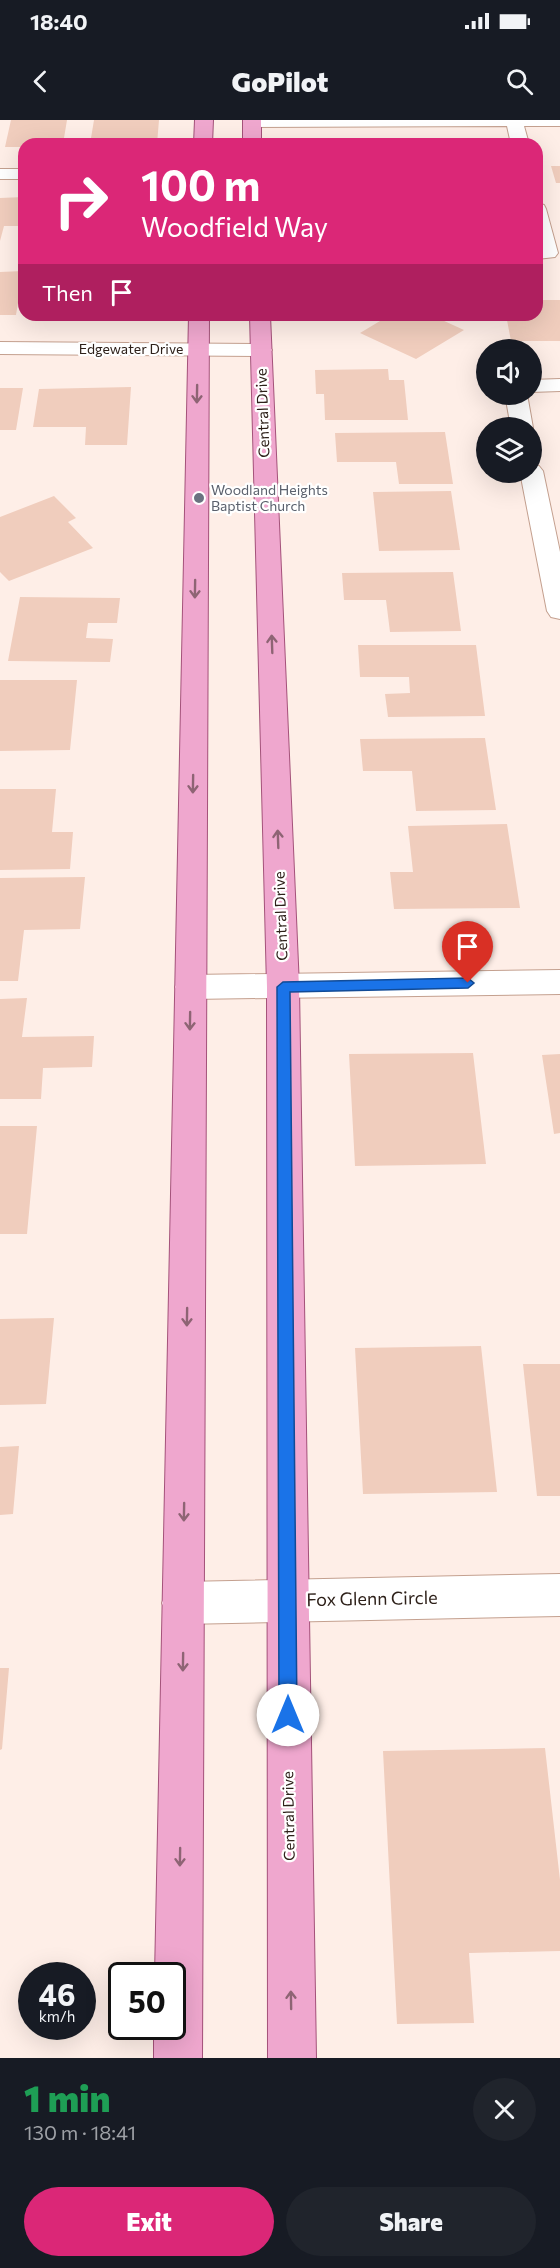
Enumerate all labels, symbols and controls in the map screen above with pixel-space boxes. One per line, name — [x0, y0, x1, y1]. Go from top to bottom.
text: 18:40 — [30, 8, 88, 35]
icon: back — [24, 65, 57, 98]
text: GoPilot — [232, 65, 328, 98]
icon: search — [503, 65, 536, 98]
text: 100 m — [141, 158, 261, 210]
icon: right — [42, 162, 120, 240]
text: Woodfield Way — [141, 210, 328, 243]
icon: arrive — [105, 276, 138, 309]
text: Then — [42, 279, 93, 306]
map controls — [476, 339, 542, 483]
button: sound — [476, 339, 542, 405]
street label: Edgewater Drive — [79, 340, 183, 357]
street label: Central Drive — [251, 368, 273, 458]
one-way arrow — [191, 384, 203, 404]
button: layers — [476, 417, 542, 483]
place label: Woodland Heights Baptist Church — [211, 481, 328, 514]
marker: Woodland Heights Baptist Church — [192, 491, 206, 505]
one-way arrow — [189, 579, 201, 599]
one-way arrow — [266, 634, 277, 654]
one-way arrow — [187, 774, 199, 794]
one-way arrow — [273, 829, 284, 849]
street label: Central Drive — [269, 871, 291, 961]
pin — [442, 921, 493, 983]
icon: arrive — [451, 930, 484, 963]
one-way arrow — [185, 1011, 196, 1031]
one-way arrow — [181, 1307, 192, 1327]
one-way arrow — [179, 1502, 190, 1522]
street label: Fox Glenn Circle — [306, 1586, 438, 1610]
one-way arrow — [177, 1651, 189, 1671]
position arrow — [256, 1683, 320, 1747]
street label: Central Drive — [278, 1771, 298, 1861]
one-way arrow — [175, 1846, 186, 1866]
speed limit sign: 50 — [108, 1962, 186, 2040]
text: 46 — [39, 1975, 75, 2012]
one-way arrow — [285, 1990, 297, 2010]
text: km/h — [39, 2007, 75, 2025]
text: 1 min — [24, 2075, 110, 2119]
button: close — [473, 2078, 536, 2141]
text: 130 m · 18:41 — [24, 2120, 136, 2144]
button: Exit — [24, 2187, 274, 2256]
button: Share — [286, 2187, 536, 2256]

